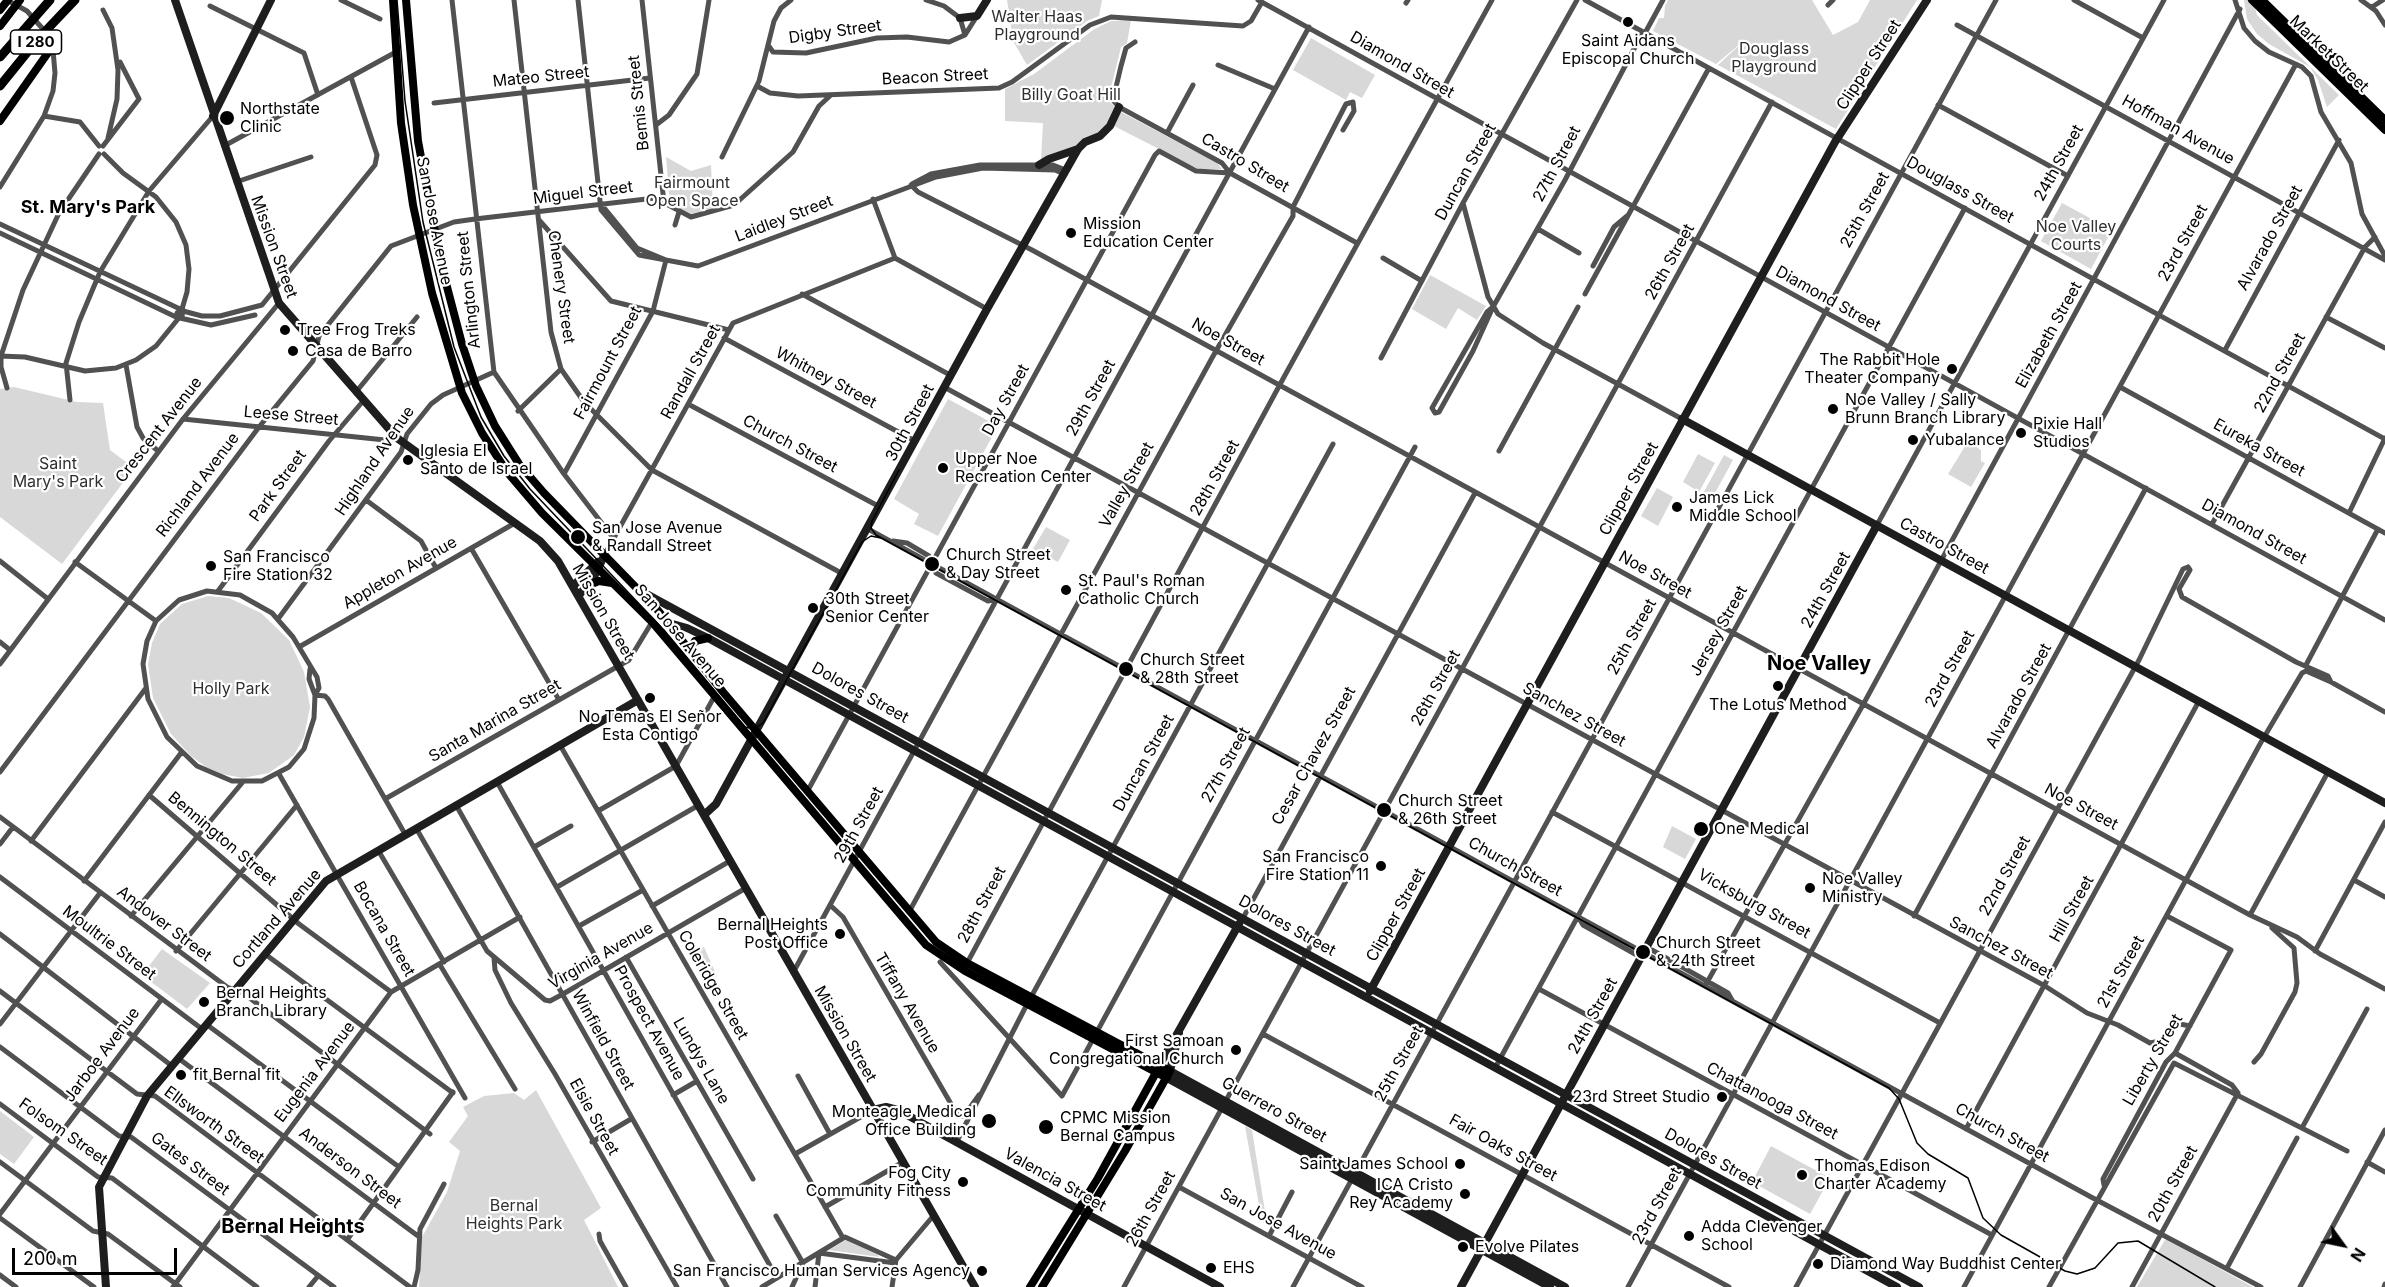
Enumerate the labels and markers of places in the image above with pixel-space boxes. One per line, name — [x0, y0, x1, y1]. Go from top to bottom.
marker: Saint Aidans Episcopal Church — [1621, 15, 1635, 29]
place label: Saint Aidans Episcopal Church — [1562, 31, 1694, 69]
place label: Northstate Clinic — [240, 99, 320, 137]
marker: Northstate Clinic — [218, 109, 236, 127]
place label: Mission Education Center — [1083, 214, 1214, 252]
marker: Mission Education Center — [1064, 226, 1078, 240]
place label: Tree Frog Treks — [297, 320, 416, 340]
marker: Tree Frog Treks — [278, 323, 292, 337]
place label: Casa de Barro — [305, 341, 412, 361]
marker: Casa de Barro — [286, 344, 300, 358]
place label: The Rabbit Hole Theater Company — [1804, 350, 1940, 388]
marker: The Rabbit Hole Theater Company — [1945, 362, 1959, 376]
place label: Noe Valley / Sally Brunn Branch Library — [1845, 390, 2005, 428]
marker: Noe Valley / Sally Brunn Branch Library — [1826, 402, 1840, 416]
place label: Pixie Hall Studios — [2033, 414, 2102, 452]
marker: Pixie Hall Studios — [2014, 426, 2028, 440]
place label: Yubalance — [1925, 430, 2004, 450]
marker: Yubalance — [1906, 433, 1920, 447]
place label: Iglesia El Santo de Israel — [420, 441, 532, 479]
place label: Upper Noe Recreation Center — [955, 449, 1091, 487]
marker: Iglesia El Santo de Israel — [401, 453, 415, 467]
marker: Upper Noe Recreation Center — [936, 461, 950, 475]
place label: James Lick Middle School — [1689, 488, 1797, 526]
marker: James Lick Middle School — [1670, 500, 1684, 514]
place label: San Jose Avenue & Randall Street — [592, 518, 722, 556]
marker: San Jose Avenue & Randall Street — [569, 528, 587, 546]
place label: Church Street & Day Street — [946, 545, 1051, 583]
place label: San Francisco Fire Station 32 — [223, 547, 333, 585]
marker: Church Street & Day Street — [923, 555, 941, 573]
marker: San Francisco Fire Station 32 — [204, 559, 218, 573]
place label: St. Paul's Roman Catholic Church — [1078, 571, 1205, 609]
marker: St. Paul's Roman Catholic Church — [1059, 583, 1073, 597]
place label: 30th Street Senior Center — [825, 589, 929, 627]
marker: 30th Street Senior Center — [806, 601, 820, 615]
place label: Church Street & 28th Street — [1140, 650, 1245, 688]
marker: Church Street & 28th Street — [1117, 660, 1135, 678]
marker: The Lotus Method — [1771, 679, 1785, 693]
marker: No Temas El Señor Esta Contigo — [643, 691, 657, 705]
place label: The Lotus Method — [1709, 695, 1847, 715]
place label: No Temas El Señor Esta Contigo — [578, 707, 722, 745]
place label: Church Street & 26th Street — [1398, 791, 1503, 829]
marker: Church Street & 26th Street — [1375, 801, 1393, 819]
place label: One Medical — [1714, 819, 1809, 839]
marker: One Medical — [1692, 820, 1710, 838]
place label: San Francisco Fire Station 11 — [1262, 847, 1369, 885]
marker: San Francisco Fire Station 11 — [1374, 859, 1388, 873]
place label: Noe Valley Ministry — [1822, 869, 1902, 907]
marker: Noe Valley Ministry — [1803, 881, 1817, 895]
place label: Bernal Heights Post Office — [717, 915, 828, 953]
marker: Bernal Heights Post Office — [833, 927, 847, 941]
place label: Church Street & 24th Street — [1656, 933, 1761, 971]
marker: Church Street & 24th Street — [1634, 943, 1652, 961]
place label: Bernal Heights Branch Library — [216, 983, 327, 1021]
marker: Bernal Heights Branch Library — [197, 995, 211, 1009]
place label: First Samoan Congregational Church — [1049, 1031, 1224, 1069]
marker: First Samoan Congregational Church — [1229, 1043, 1243, 1057]
place label: fit Bernal fit — [193, 1065, 280, 1085]
marker: fit Bernal fit — [174, 1068, 188, 1082]
place label: 23rd Street Studio — [1572, 1087, 1710, 1107]
marker: 23rd Street Studio — [1715, 1090, 1729, 1104]
place label: Monteagle Medical Office Building — [832, 1102, 976, 1140]
place label: CPMC Mission Bernal Campus — [1060, 1108, 1175, 1146]
marker: Monteagle Medical Office Building — [980, 1112, 998, 1130]
marker: CPMC Mission Bernal Campus — [1037, 1118, 1055, 1136]
place label: Saint James School — [1299, 1154, 1448, 1174]
place label: Thomas Edison Charter Academy — [1814, 1156, 1947, 1194]
marker: Saint James School — [1453, 1157, 1467, 1171]
place label: Fog City Community Fitness — [806, 1163, 951, 1201]
marker: Thomas Edison Charter Academy — [1795, 1168, 1809, 1182]
marker: Fog City Community Fitness — [956, 1175, 970, 1189]
place label: ICA Cristo Rey Academy — [1349, 1175, 1453, 1213]
marker: ICA Cristo Rey Academy — [1458, 1187, 1472, 1201]
place label: Adda Clevenger School — [1701, 1217, 1822, 1255]
marker: Adda Clevenger School — [1682, 1229, 1696, 1243]
place label: Evolve Pilates — [1475, 1237, 1579, 1257]
marker: Evolve Pilates — [1456, 1240, 1470, 1254]
place label: Diamond Way Buddhist Center — [1830, 1254, 2061, 1274]
marker: Diamond Way Buddhist Center — [1811, 1257, 1825, 1271]
place label: EHS — [1223, 1258, 1255, 1278]
place label: San Francisco Human Services Agency — [673, 1261, 970, 1281]
marker: EHS — [1204, 1261, 1218, 1275]
marker: San Francisco Human Services Agency — [975, 1264, 989, 1278]

